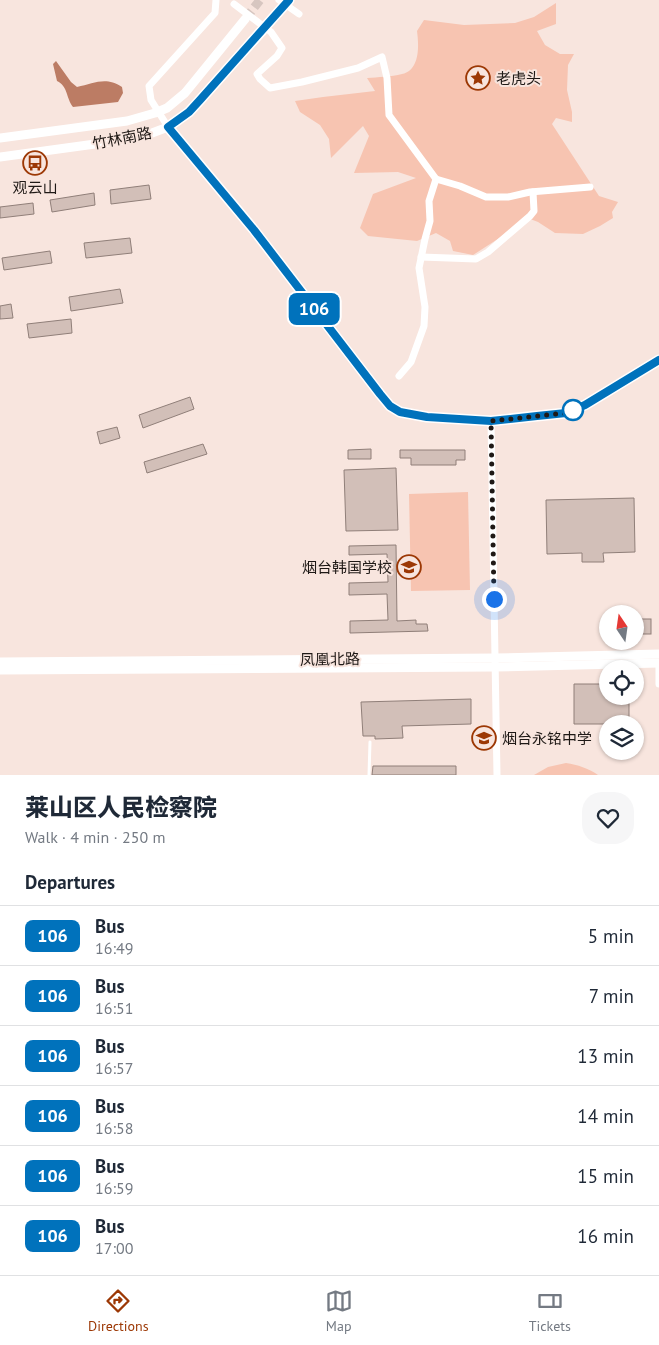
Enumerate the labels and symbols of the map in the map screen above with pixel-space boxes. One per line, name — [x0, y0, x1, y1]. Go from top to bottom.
place icon: 老虎头 — [465, 65, 491, 91]
place label: 老虎头 — [496, 69, 541, 88]
street label: 竹林南路 — [91, 123, 153, 153]
bus stop icon: 观云山 — [22, 150, 48, 176]
place label: 观云山 — [12, 178, 58, 197]
line badge: 106 — [285, 293, 343, 325]
unlabelled marker — [562, 399, 584, 421]
school or university icon: 烟台韩国学校 — [396, 554, 422, 580]
place label: 烟台韩国学校 — [302, 558, 392, 577]
your location — [482, 587, 507, 612]
north arrow — [599, 605, 644, 650]
street label: 凤凰北路 — [300, 649, 360, 669]
school or university icon: 烟台永铭中学 — [471, 725, 497, 751]
place label: 烟台永铭中学 — [502, 729, 592, 748]

